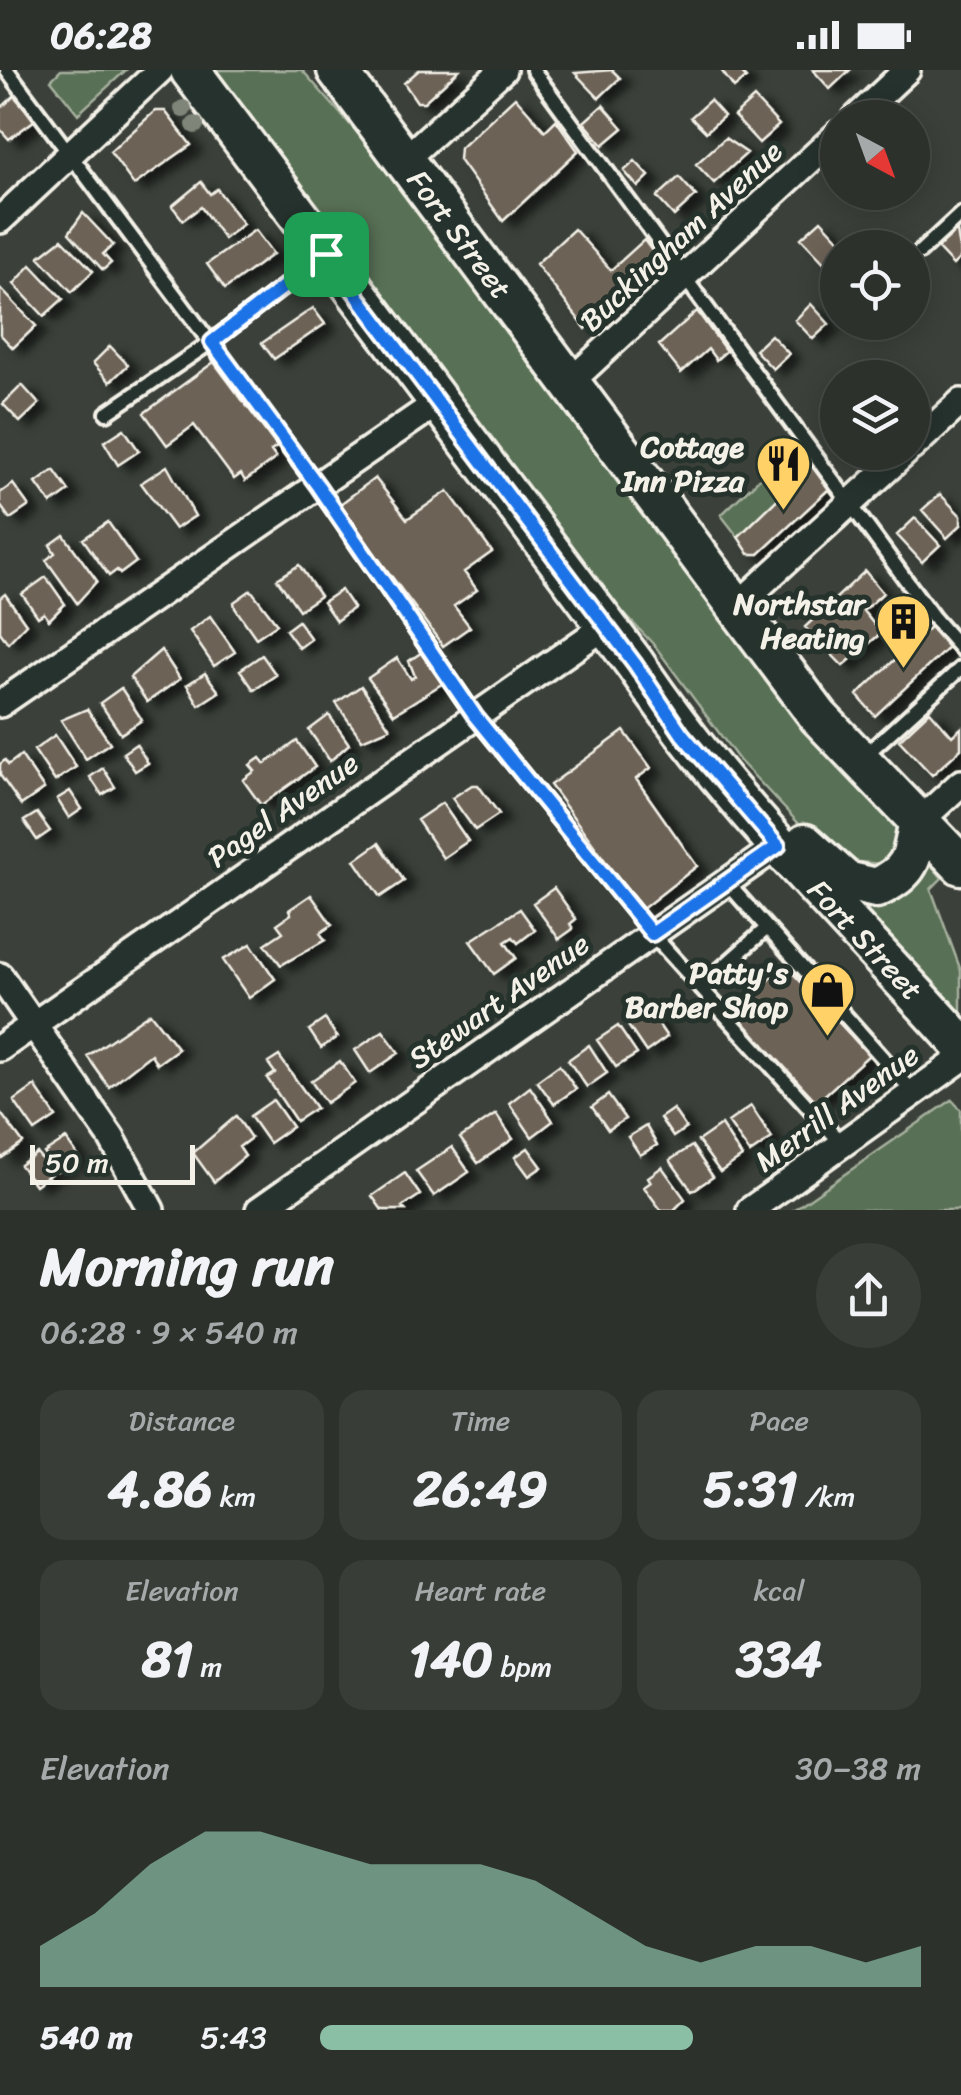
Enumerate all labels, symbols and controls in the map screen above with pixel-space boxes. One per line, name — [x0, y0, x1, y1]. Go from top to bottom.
text: 06:28 — [50, 2, 152, 69]
north arrow — [820, 100, 930, 210]
map controls — [820, 100, 930, 470]
street label: Buckingham Avenue — [566, 127, 796, 345]
street label: Fort Street — [392, 157, 527, 312]
pin — [284, 212, 369, 297]
icon: arrive — [299, 227, 354, 282]
button: locate — [820, 230, 930, 340]
button: layers — [820, 360, 930, 470]
place label: Cottage Inn Pizza — [620, 420, 745, 508]
restaurant icon: Cottage Inn Pizza — [753, 434, 813, 513]
place label: Northstar Heating — [733, 577, 867, 665]
building icon: Northstar Heating — [874, 591, 934, 670]
street label: Pagel Avenue — [195, 737, 371, 883]
street label: Fort Street — [794, 866, 937, 1014]
street label: Stewart Avenue — [397, 918, 601, 1084]
place label: Patty's Barber Shop — [625, 946, 789, 1034]
shop icon: Patty's Barber Shop — [797, 960, 857, 1039]
street label: Merrill Avenue — [743, 1029, 931, 1187]
text: 50 m — [45, 1138, 109, 1187]
scale bar — [30, 1140, 195, 1184]
text: Morning run — [40, 1218, 334, 1315]
button: share — [816, 1243, 921, 1348]
text: 06:28 · 9 × 540 m — [40, 1304, 298, 1361]
text: Distance — [129, 1396, 235, 1445]
text: Time — [451, 1396, 510, 1445]
text: Pace — [749, 1396, 809, 1445]
text: 4.86 — [108, 1445, 212, 1534]
text: 26:49 — [413, 1445, 548, 1534]
text: 5:31 — [703, 1445, 798, 1534]
text: km — [212, 1472, 256, 1521]
text: /km — [798, 1472, 855, 1521]
text: Elevation — [125, 1566, 238, 1615]
text: Heart rate — [415, 1566, 546, 1615]
text: kcal — [754, 1566, 805, 1615]
text: 81 — [142, 1615, 193, 1704]
text: 140 — [409, 1615, 493, 1704]
text: 334 — [736, 1615, 822, 1704]
text: m — [193, 1642, 222, 1691]
text: bpm — [493, 1642, 552, 1691]
text: Elevation — [40, 1740, 170, 1797]
text: 30–38 m — [795, 1740, 921, 1797]
text: 540 m — [40, 2009, 133, 2066]
text: 5:43 — [200, 2009, 267, 2066]

